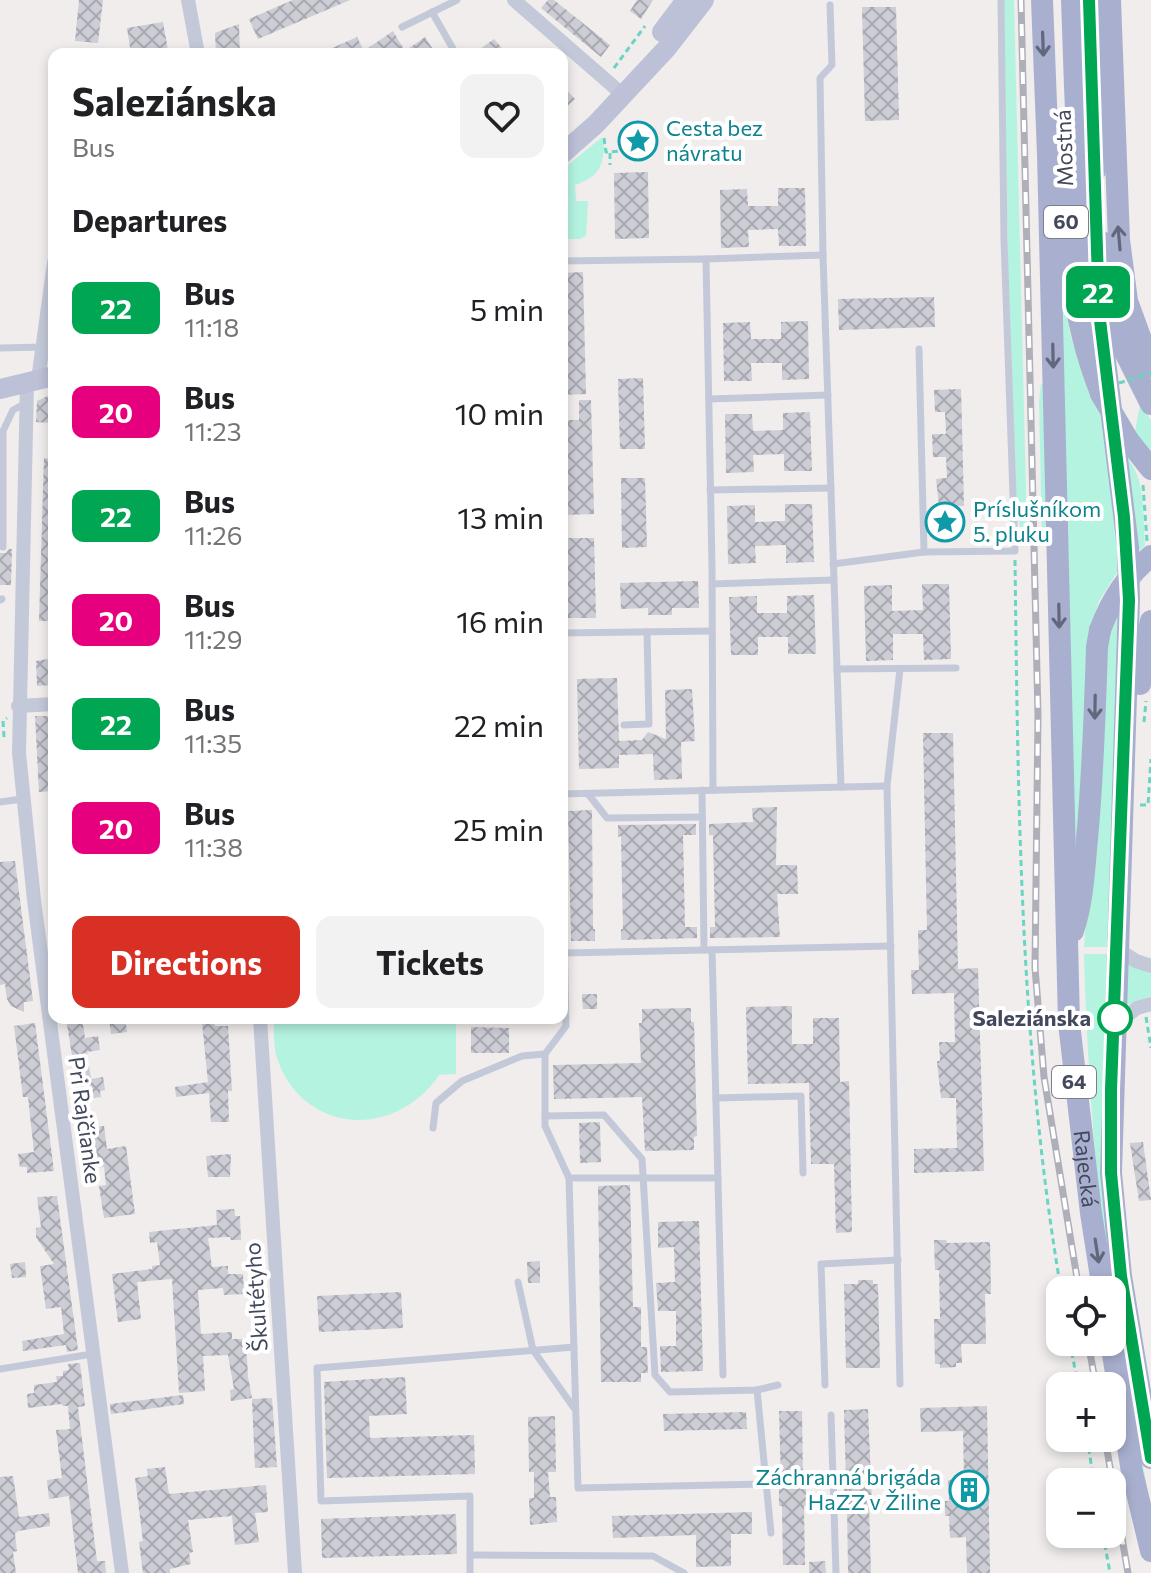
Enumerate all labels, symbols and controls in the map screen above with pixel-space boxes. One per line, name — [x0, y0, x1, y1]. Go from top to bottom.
one-way arrow — [1035, 30, 1050, 57]
button: heart — [460, 74, 544, 158]
text: Saleziánska — [72, 77, 277, 124]
street label: Mostná — [1049, 109, 1078, 187]
place label: Cesta bez návratu — [666, 114, 763, 166]
place icon: Cesta bez návratu — [617, 120, 659, 162]
text: Bus — [72, 131, 115, 162]
text: Departures — [72, 201, 227, 238]
road number: 60 — [1044, 206, 1088, 238]
one-way arrow — [1111, 225, 1126, 252]
line badge: 22 — [1062, 266, 1134, 318]
text: Bus — [184, 274, 235, 311]
text: 22 — [1082, 275, 1114, 309]
text: 5 min — [470, 290, 544, 327]
text: 22 — [100, 291, 132, 325]
text: 11:18 — [184, 311, 239, 342]
one-way arrow — [1045, 342, 1060, 369]
text: Bus — [184, 378, 235, 415]
text: 10 min — [455, 394, 544, 431]
text: 20 — [99, 395, 133, 429]
text: 11:23 — [184, 415, 242, 446]
text: Bus — [184, 482, 235, 519]
place label: Príslušníkom 5. pluku — [973, 495, 1101, 547]
text: 13 min — [457, 498, 544, 535]
text: 22 — [100, 499, 132, 533]
place icon: Príslušníkom 5. pluku — [924, 501, 966, 543]
text: 11:26 — [184, 519, 243, 550]
text: Bus — [184, 586, 235, 623]
text: 16 min — [456, 602, 544, 639]
one-way arrow — [1051, 602, 1067, 629]
text: 20 — [99, 603, 133, 637]
text: 11:29 — [184, 623, 243, 654]
text: Bus — [184, 690, 235, 727]
one-way arrow — [1088, 693, 1103, 720]
text: 22 min — [454, 706, 544, 743]
text: 22 — [100, 707, 132, 741]
text: 11:35 — [184, 727, 242, 758]
text: Bus — [184, 794, 235, 831]
text: 25 min — [453, 810, 544, 847]
text: 20 — [99, 811, 133, 845]
text: 11:38 — [184, 831, 243, 862]
button: Directions — [72, 916, 300, 1008]
button: Tickets — [316, 916, 544, 1008]
marker: Saleziánska — [1098, 1001, 1132, 1035]
place label: Saleziánska — [972, 1004, 1091, 1031]
street label: Pri Rajčianke — [63, 1055, 108, 1185]
road number: 64 — [1052, 1066, 1096, 1098]
street label: Rajecká — [1068, 1128, 1104, 1209]
one-way arrow — [1090, 1238, 1105, 1264]
street label: Škultétyho — [238, 1242, 273, 1352]
map controls — [1046, 1276, 1126, 1548]
button: locate — [1046, 1276, 1126, 1356]
button: + — [1046, 1372, 1126, 1452]
place label: Záchranná brigáda HaZZ v Žiline — [756, 1463, 941, 1515]
button: − — [1046, 1468, 1126, 1548]
building icon: Záchranná brigáda HaZZ v Žiline — [948, 1469, 990, 1511]

